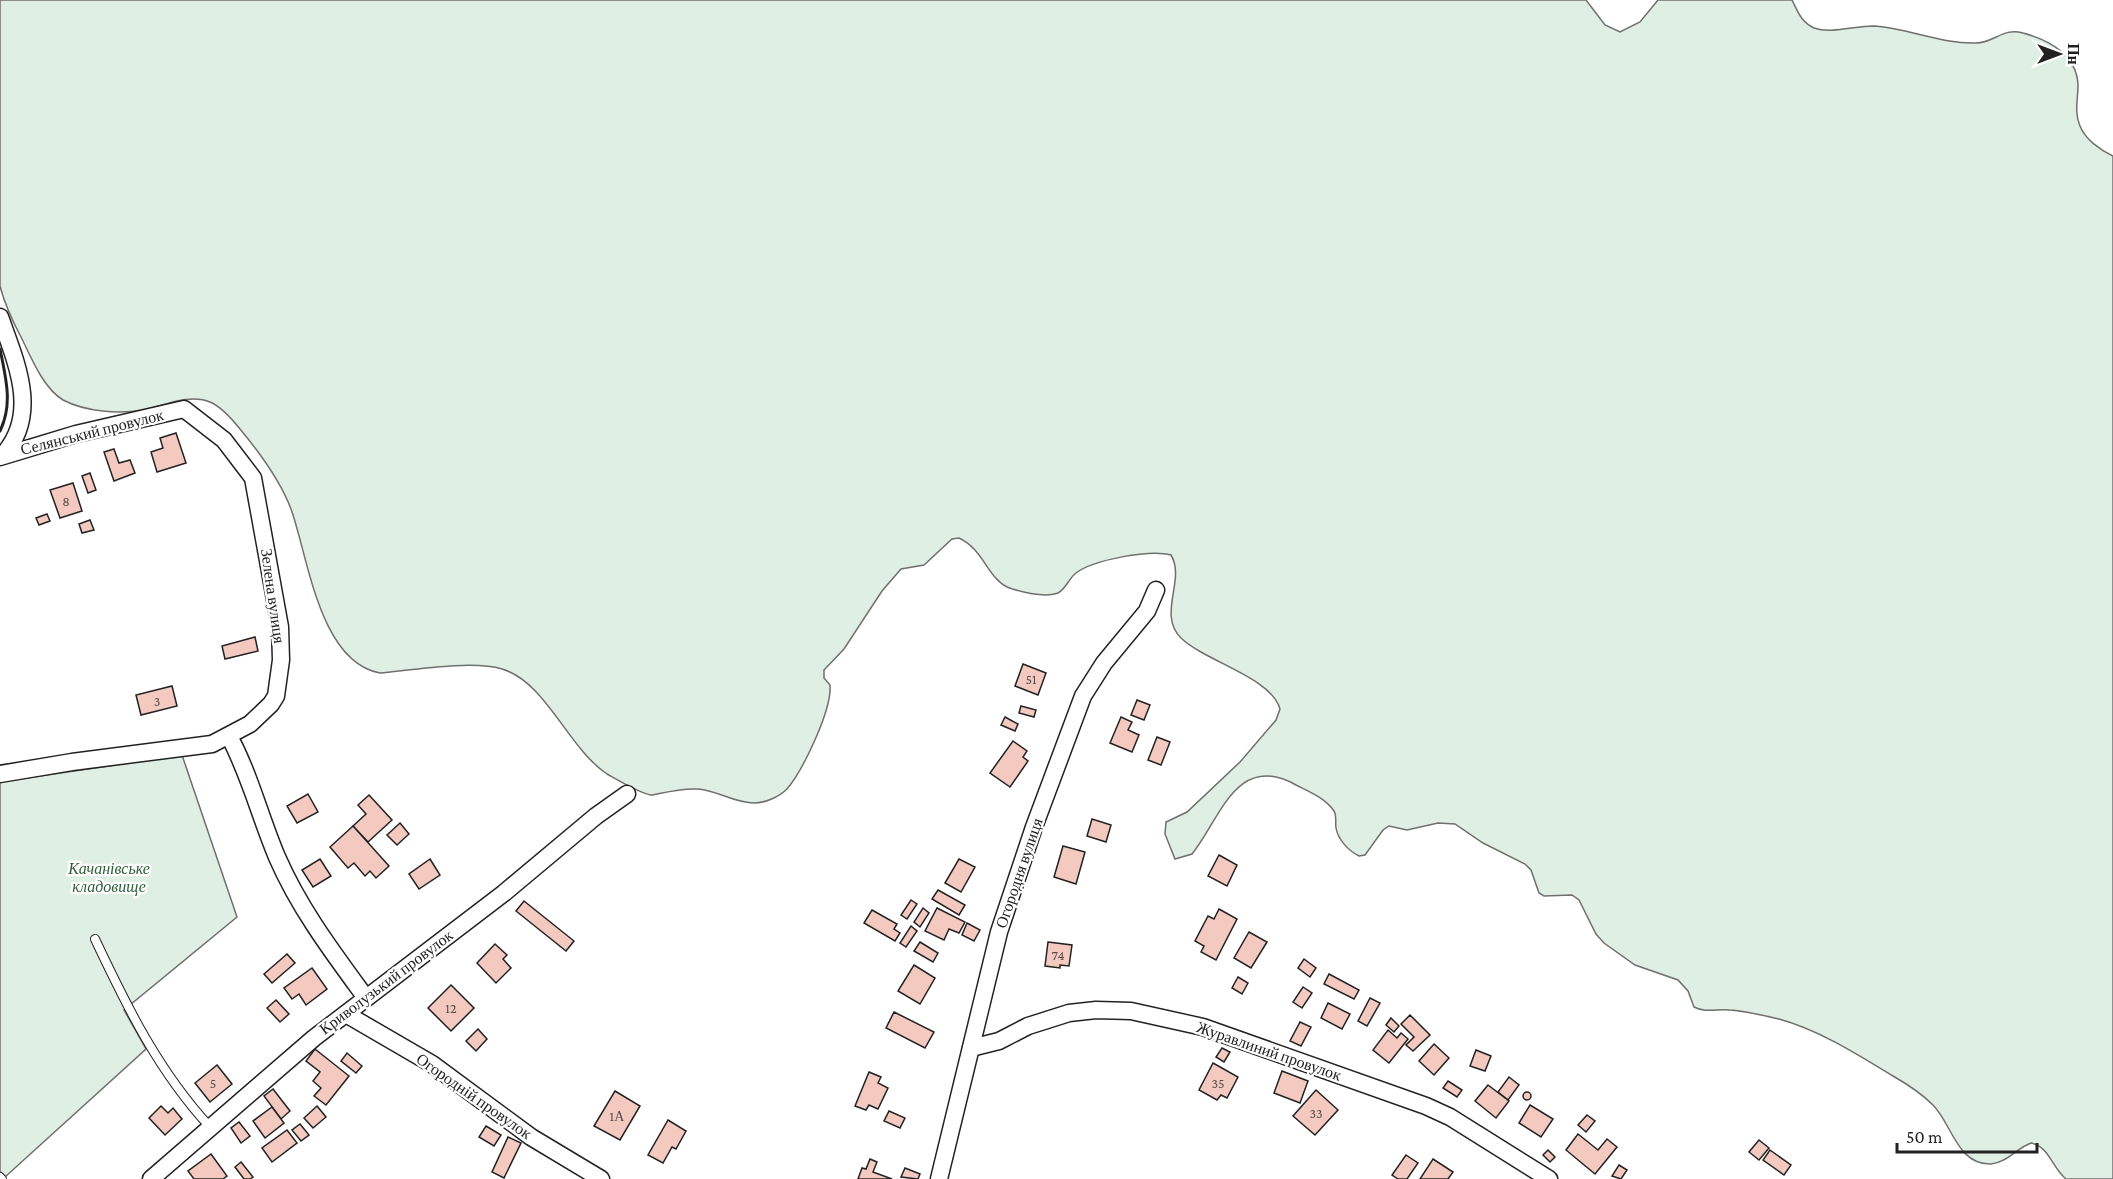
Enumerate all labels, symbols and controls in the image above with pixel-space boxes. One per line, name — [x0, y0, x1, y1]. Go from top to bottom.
north arrow — [2029, 24, 2089, 84]
text: Пн — [2065, 43, 2082, 65]
street label: Селянський провулок — [19, 406, 166, 459]
house number: 8 — [62, 493, 70, 509]
street label: Зелена вулиця — [257, 547, 288, 645]
house number: 51 — [1025, 671, 1037, 687]
house number: 3 — [154, 693, 160, 709]
street label: Огородня вулиця — [992, 815, 1047, 931]
park label: Качанівське кладовище — [67, 860, 150, 896]
street label: Криволузький провулок — [316, 926, 457, 1039]
house number: 74 — [1051, 947, 1065, 963]
house number: 12 — [445, 1000, 457, 1016]
street label: Журавлиний провулок — [1194, 1018, 1344, 1085]
street label: Огородній провулок — [413, 1050, 535, 1143]
house number: 5 — [210, 1075, 216, 1091]
house number: 35 — [1211, 1075, 1225, 1091]
house number: 33 — [1309, 1105, 1323, 1121]
house number: 1А — [610, 1108, 625, 1124]
scale bar — [1897, 1116, 2036, 1154]
text: 50 m — [1906, 1127, 1943, 1147]

